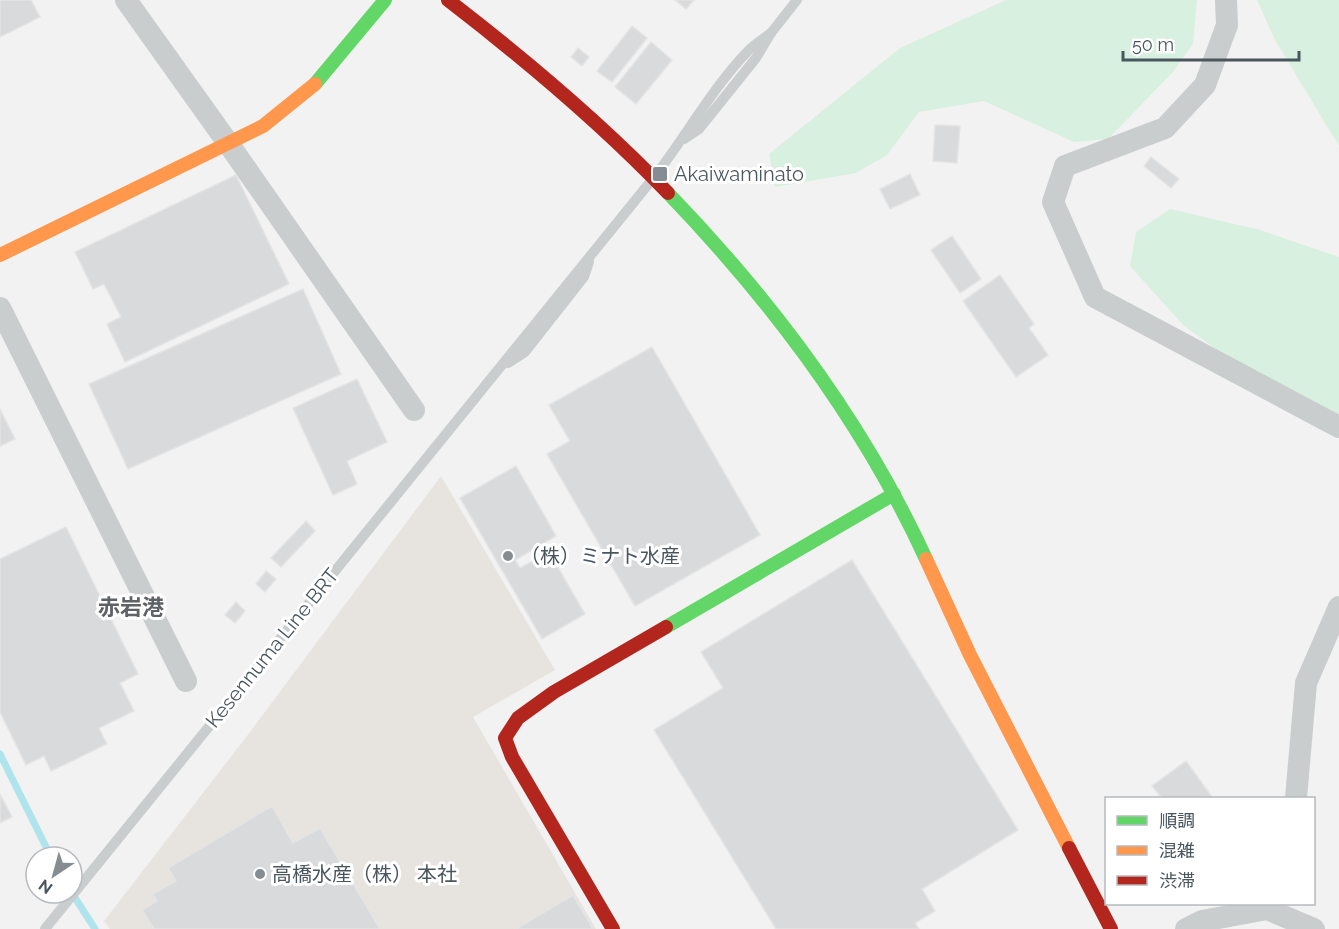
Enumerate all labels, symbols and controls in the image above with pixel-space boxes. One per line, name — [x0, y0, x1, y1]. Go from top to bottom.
scale bar — [1123, 24, 1298, 62]
text: 50 m — [1132, 34, 1174, 55]
place label: Akaiwaminato — [674, 162, 804, 186]
marker: Akaiwaminato — [651, 165, 669, 183]
place label: （株）ミナト水産 — [520, 544, 680, 568]
marker: （株）ミナト水産 — [501, 549, 515, 563]
street label: Kesennuma Line BRT — [200, 564, 344, 732]
district label: 赤岩港 — [98, 594, 164, 620]
legend — [1105, 797, 1315, 905]
text: 順調 — [1159, 810, 1195, 831]
text: 混雑 — [1159, 840, 1195, 861]
north arrow — [24, 845, 84, 905]
place label: 高橋水産（株） 本社 — [272, 862, 457, 886]
marker: 高橋水産（株） 本社 — [253, 867, 267, 881]
text: 渋滞 — [1159, 870, 1195, 891]
text: N — [35, 875, 56, 898]

